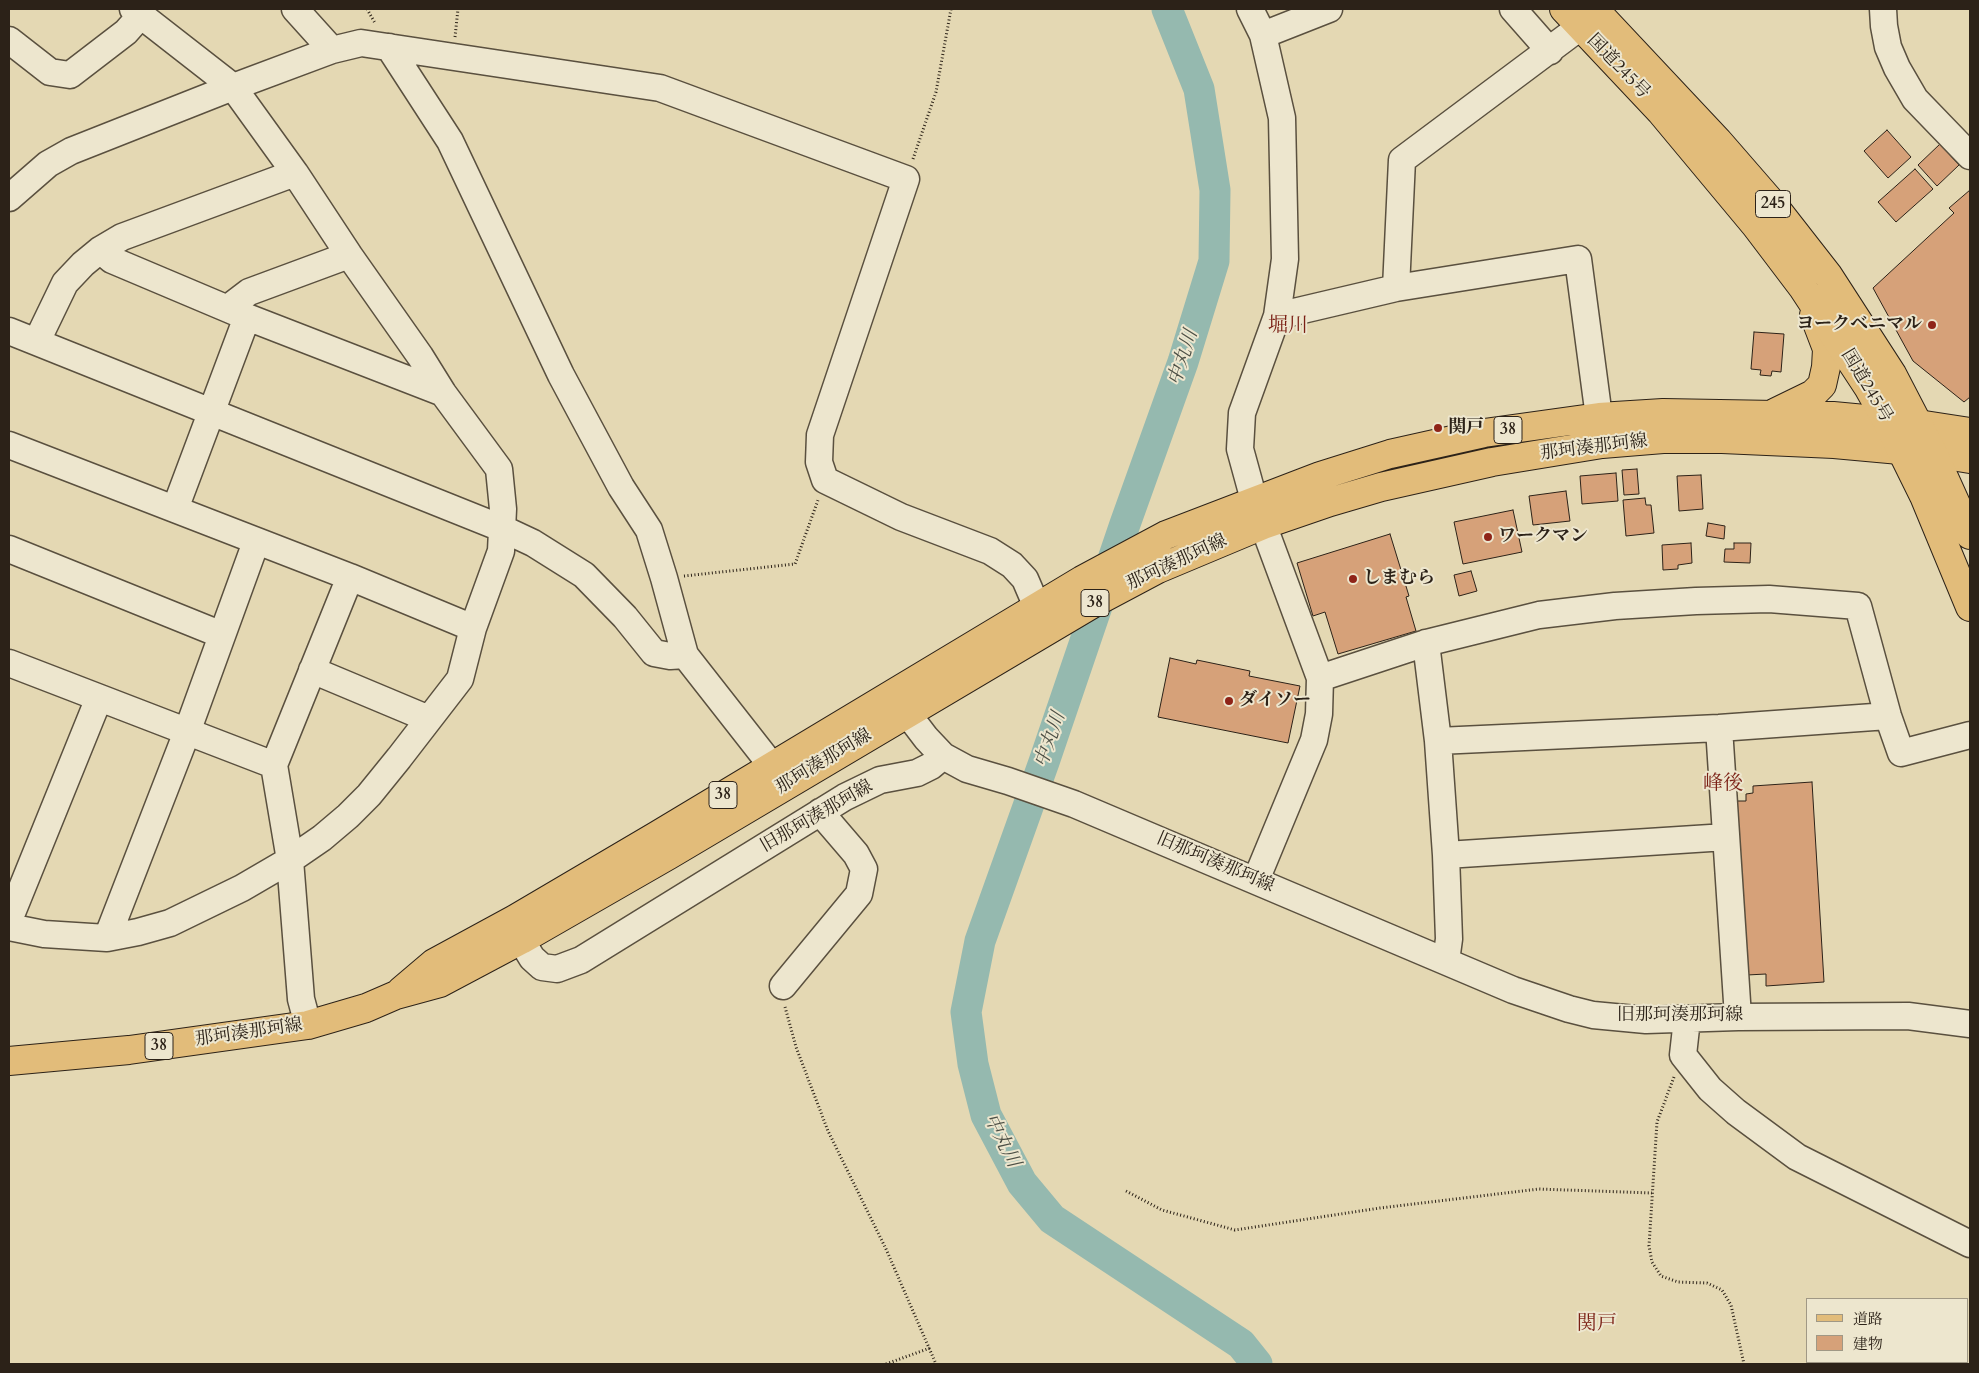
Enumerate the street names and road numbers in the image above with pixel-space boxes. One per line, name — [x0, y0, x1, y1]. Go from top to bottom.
street label: 国道245号 — [1582, 30, 1654, 104]
road number: 245 — [1756, 190, 1790, 218]
street label: 国道245号 — [1836, 345, 1896, 427]
road number: 38 — [1494, 416, 1522, 444]
street label: 那珂湊那珂線 — [1539, 431, 1649, 465]
street label: 那珂湊那珂線 — [1123, 530, 1231, 596]
road number: 38 — [1081, 590, 1109, 616]
street label: 那珂湊那珂線 — [772, 725, 876, 799]
street label: 旧那珂湊那珂線 — [757, 776, 877, 858]
road number: 38 — [709, 782, 737, 808]
street label: 旧那珂湊那珂線 — [1153, 828, 1277, 898]
street label: 旧那珂湊那珂線 — [1617, 1005, 1743, 1027]
street label: 那珂湊那珂線 — [194, 1015, 304, 1051]
road number: 38 — [145, 1032, 173, 1060]

